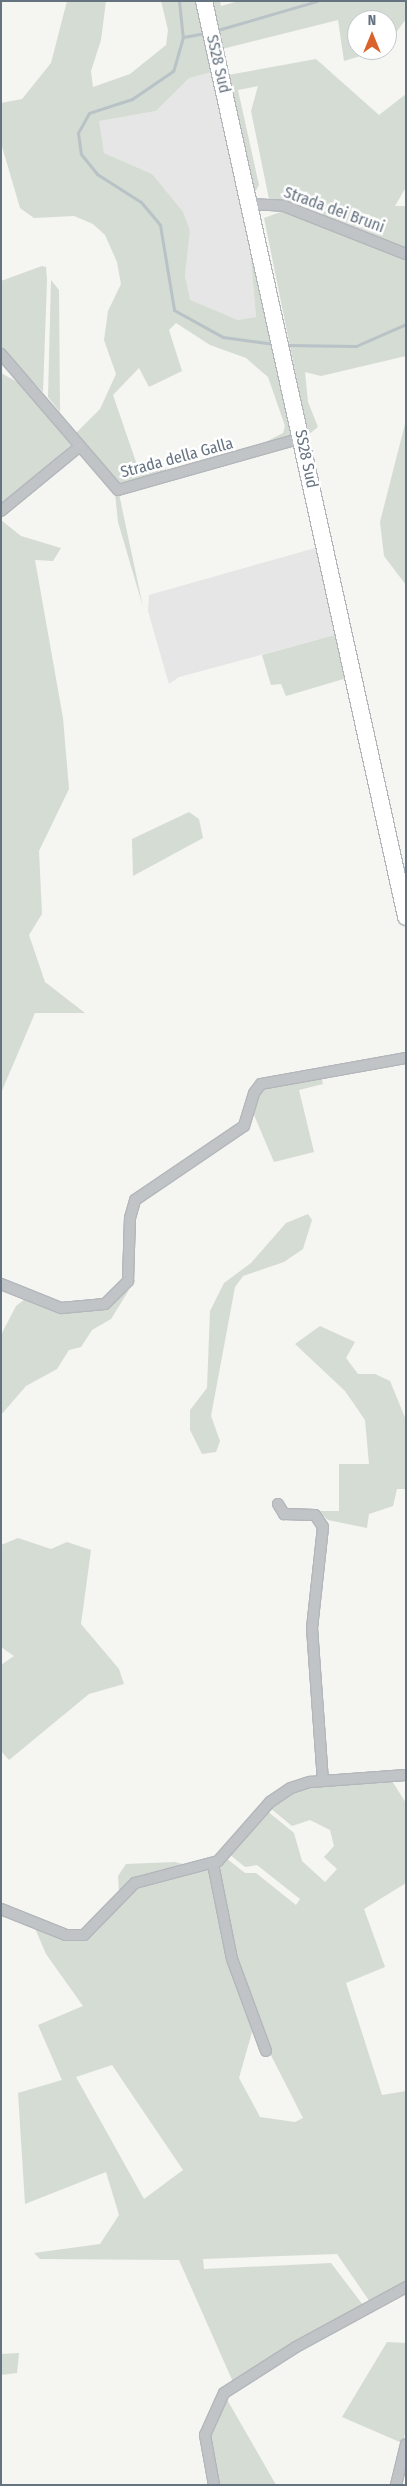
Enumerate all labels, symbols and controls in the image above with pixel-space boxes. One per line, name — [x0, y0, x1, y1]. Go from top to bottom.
north arrow — [347, 10, 397, 60]
text: N — [368, 12, 376, 29]
street label: SS28 Sud — [202, 33, 234, 95]
street label: Strada dei Bruni — [281, 183, 387, 237]
street label: SS28 Sud — [290, 428, 322, 490]
street label: Strada della Galla — [119, 434, 235, 482]

